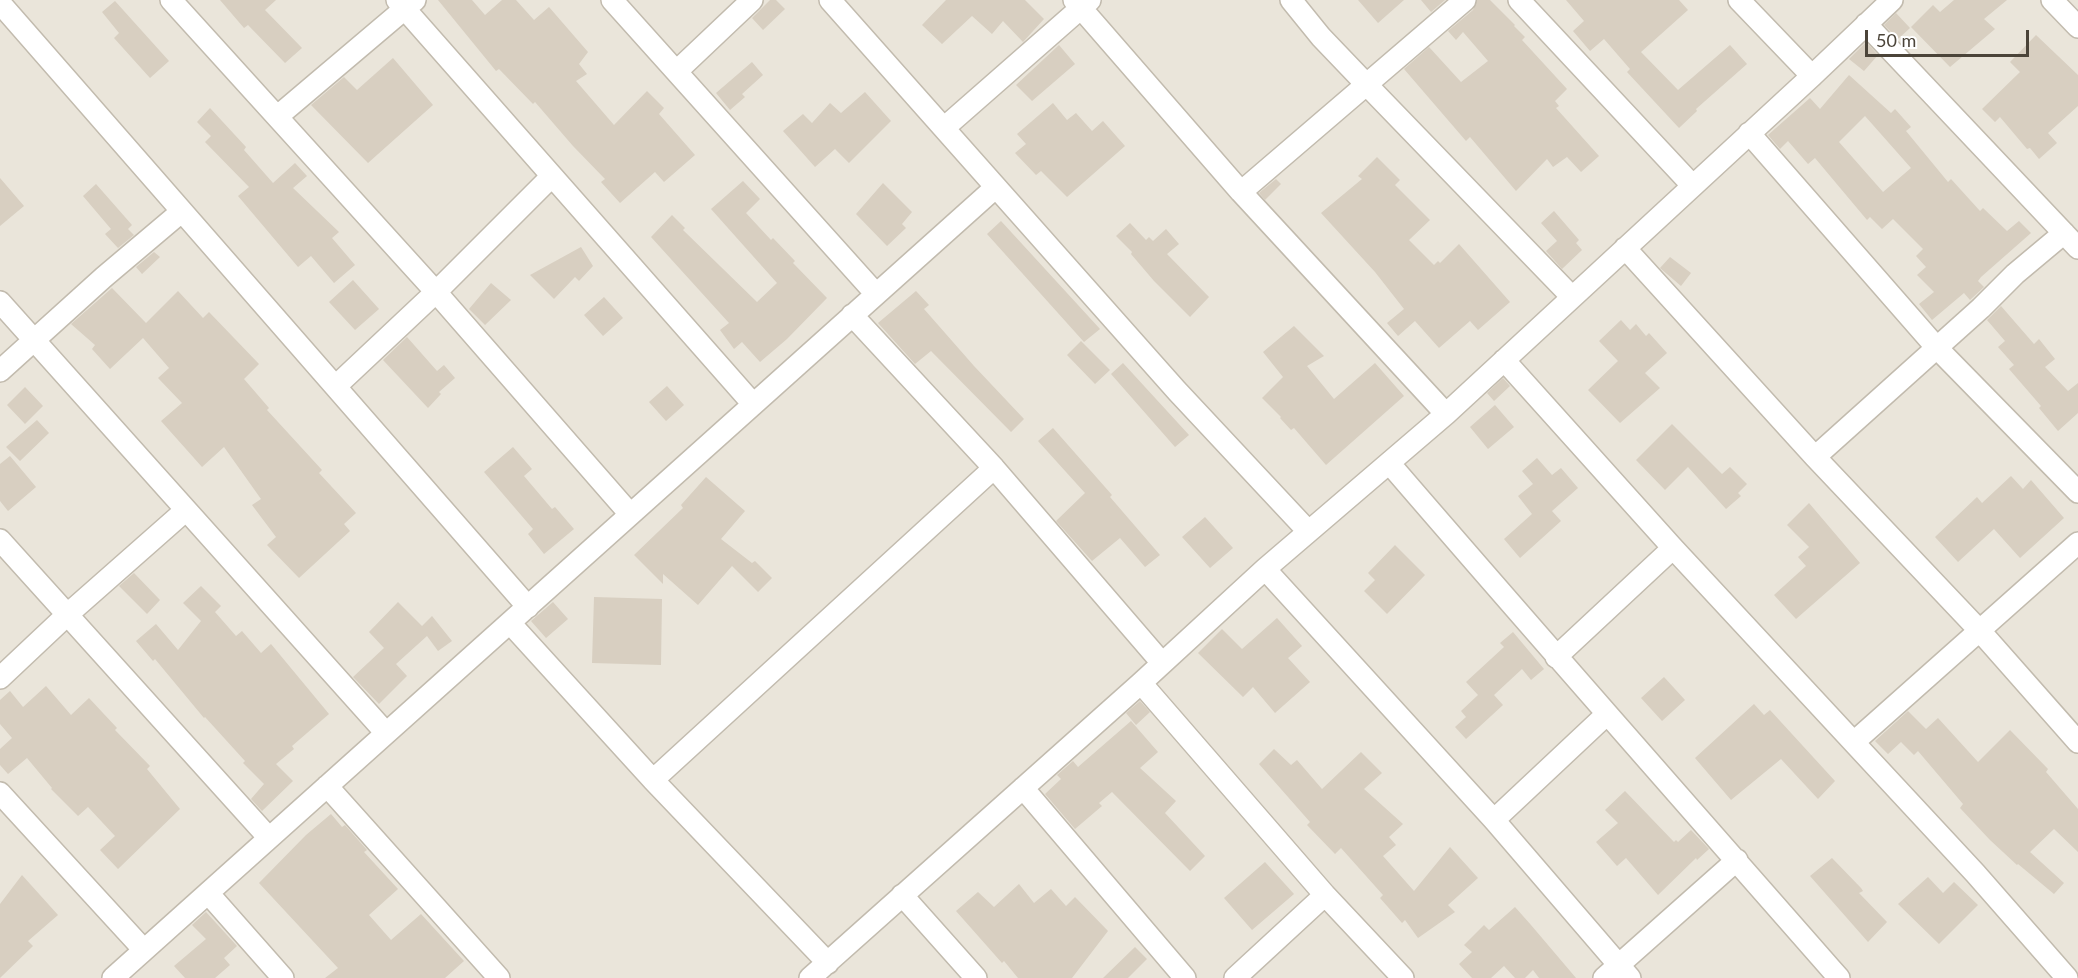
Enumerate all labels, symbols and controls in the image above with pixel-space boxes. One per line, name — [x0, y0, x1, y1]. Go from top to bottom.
scale bar — [1868, 18, 2032, 56]
text: 50 m — [1876, 29, 1916, 51]

